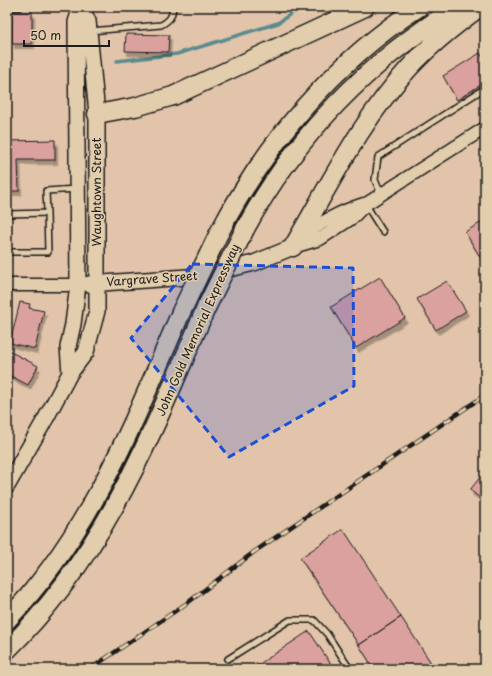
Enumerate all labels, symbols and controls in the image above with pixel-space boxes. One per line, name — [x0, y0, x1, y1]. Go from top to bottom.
scale bar — [24, 22, 109, 48]
text: 50 m — [30, 26, 61, 44]
street label: Waughtown Street — [87, 137, 105, 247]
street label: John Gold Memorial Expressway — [151, 241, 243, 419]
street label: Vargrave Street — [106, 266, 198, 290]

